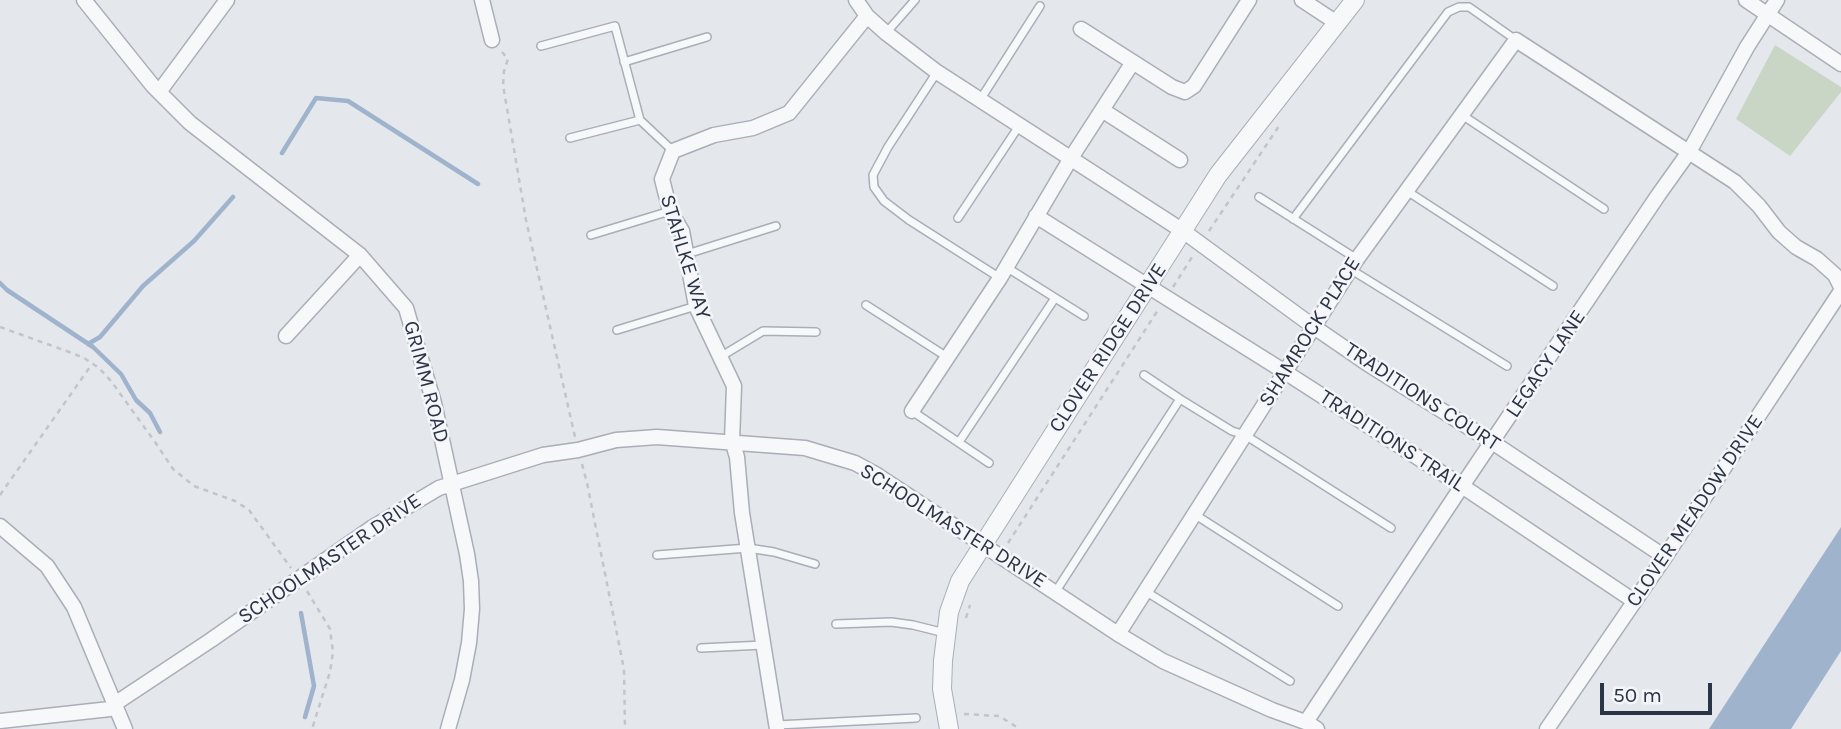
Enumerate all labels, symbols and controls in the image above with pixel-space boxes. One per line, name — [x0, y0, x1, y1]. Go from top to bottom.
street label: STAHLKE WAY — [654, 192, 716, 322]
street label: SHAMROCK PLACE — [1254, 252, 1366, 412]
street label: CLOVER RIDGE DRIVE — [1044, 259, 1172, 437]
street label: LEGACY LANE — [1501, 305, 1591, 423]
street label: GRIMM ROAD — [398, 318, 454, 446]
street label: TRADITIONS COURT — [1339, 337, 1505, 457]
street label: TRADITIONS TRAIL — [1315, 385, 1469, 497]
street label: CLOVER MEADOW DRIVE — [1621, 410, 1769, 612]
street label: SCHOOLMASTER DRIVE — [855, 458, 1051, 594]
street label: SCHOOLMASTER DRIVE — [234, 488, 426, 630]
scale bar — [1603, 670, 1715, 714]
text: 50 m — [1613, 683, 1662, 707]

